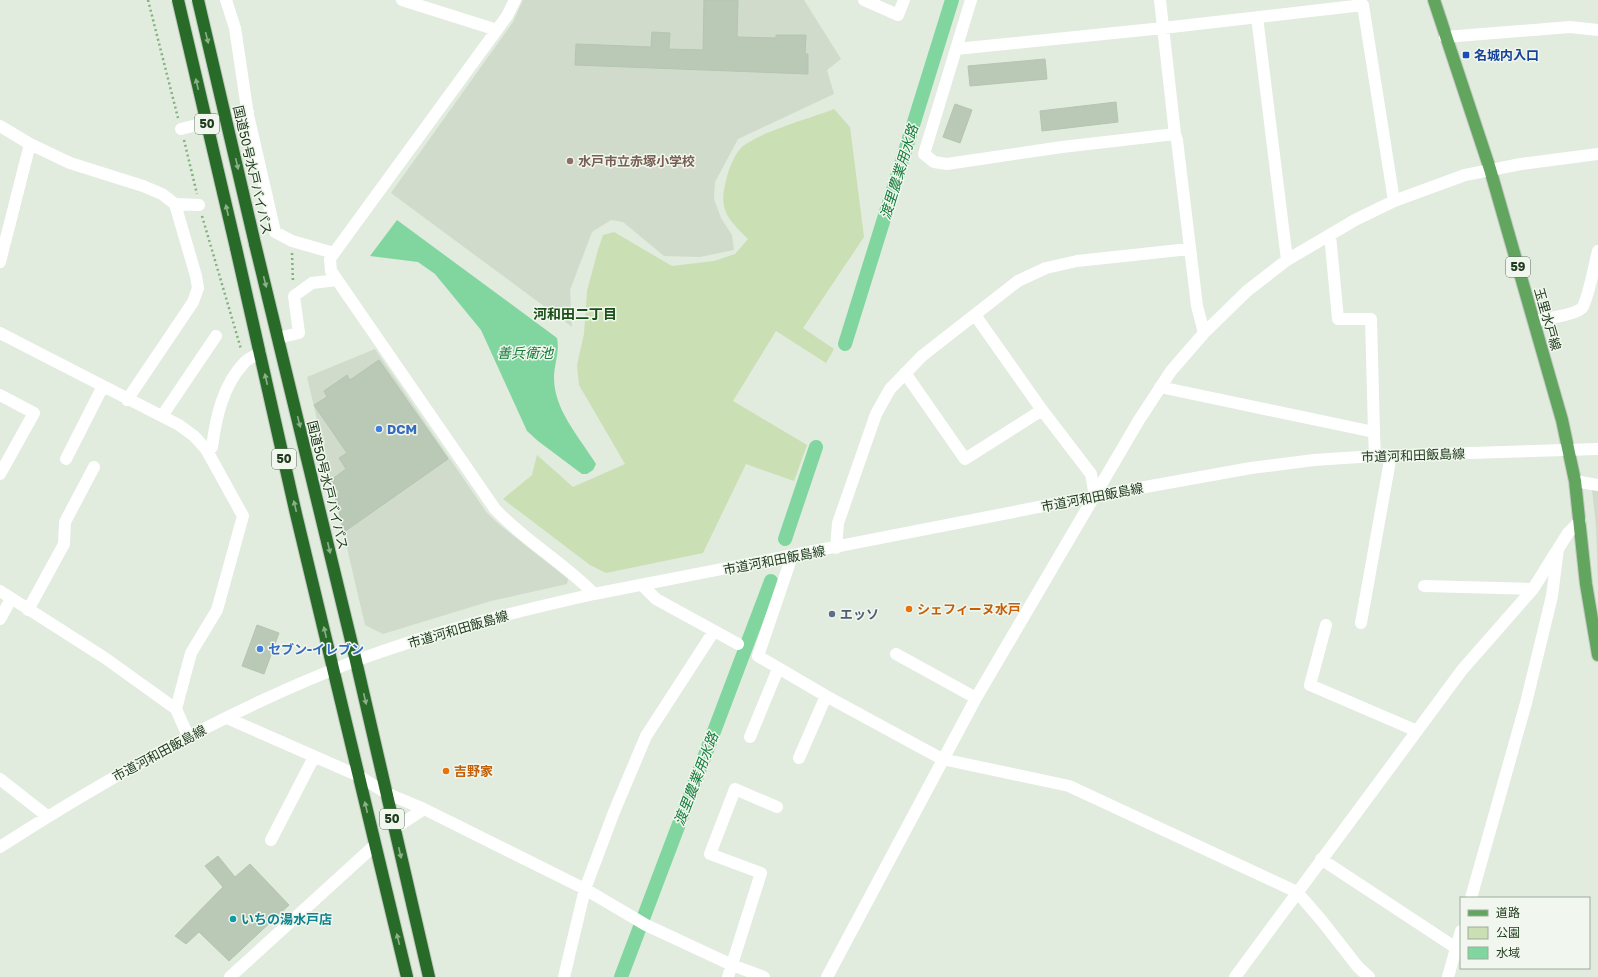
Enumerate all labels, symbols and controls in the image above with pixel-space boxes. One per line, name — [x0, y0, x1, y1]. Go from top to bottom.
one-way arrow — [205, 32, 211, 44]
place label: 名城内入口 — [1474, 47, 1539, 63]
marker: 名城内入口 — [1461, 50, 1471, 60]
one-way arrow — [194, 78, 200, 90]
street label: 国道50号水戸バイパス — [230, 104, 276, 236]
road number: 50 — [195, 114, 219, 134]
water label: 渡里農業用水路 — [876, 122, 921, 221]
place label: 水戸市立赤塚小学校 — [578, 153, 695, 169]
marker: 水戸市立赤塚小学校 — [565, 156, 575, 166]
one-way arrow — [234, 158, 240, 171]
one-way arrow — [224, 204, 230, 216]
road number: 59 — [1506, 257, 1530, 277]
one-way arrow — [262, 275, 268, 288]
street label: 玉里水戸線 — [1531, 286, 1565, 352]
district label: 河和田二丁目 — [533, 305, 617, 322]
water label: 善兵衛池 — [497, 344, 555, 361]
one-way arrow — [263, 373, 269, 385]
one-way arrow — [296, 415, 302, 428]
street label: 国道50号水戸バイパス — [304, 419, 352, 551]
place label: DCM — [387, 421, 417, 437]
marker: DCM — [374, 424, 384, 434]
street label: 市道河和田飯島線 — [1361, 445, 1465, 465]
road number: 50 — [272, 449, 296, 469]
street label: 市道河和田飯島線 — [1039, 479, 1145, 515]
one-way arrow — [291, 500, 297, 512]
one-way arrow — [326, 542, 332, 554]
street label: 市道河和田飯島線 — [721, 542, 827, 578]
place label: シェフィーヌ水戸 — [917, 601, 1021, 617]
marker: シェフィーヌ水戸 — [904, 604, 914, 614]
place label: エッソ — [840, 606, 879, 622]
street label: 市道河和田飯島線 — [406, 607, 510, 651]
marker: エッソ — [827, 609, 837, 619]
one-way arrow — [321, 626, 327, 638]
place label: セブン-イレブン — [268, 641, 364, 657]
marker: セブン-イレブン — [255, 644, 265, 654]
one-way arrow — [362, 693, 368, 705]
street label: 市道河和田飯島線 — [109, 722, 209, 784]
water label: 渡里農業用水路 — [670, 729, 721, 828]
place label: 吉野家 — [454, 763, 493, 779]
marker: 吉野家 — [441, 766, 451, 776]
one-way arrow — [363, 801, 369, 813]
road number: 50 — [380, 809, 404, 829]
one-way arrow — [398, 847, 404, 859]
legend — [1460, 897, 1590, 969]
text: 道路 — [1496, 905, 1520, 920]
place label: いちの湯水戸店 — [241, 911, 332, 927]
marker: いちの湯水戸店 — [228, 914, 238, 924]
text: 公園 — [1496, 925, 1520, 940]
one-way arrow — [394, 933, 400, 945]
text: 水域 — [1496, 945, 1520, 960]

